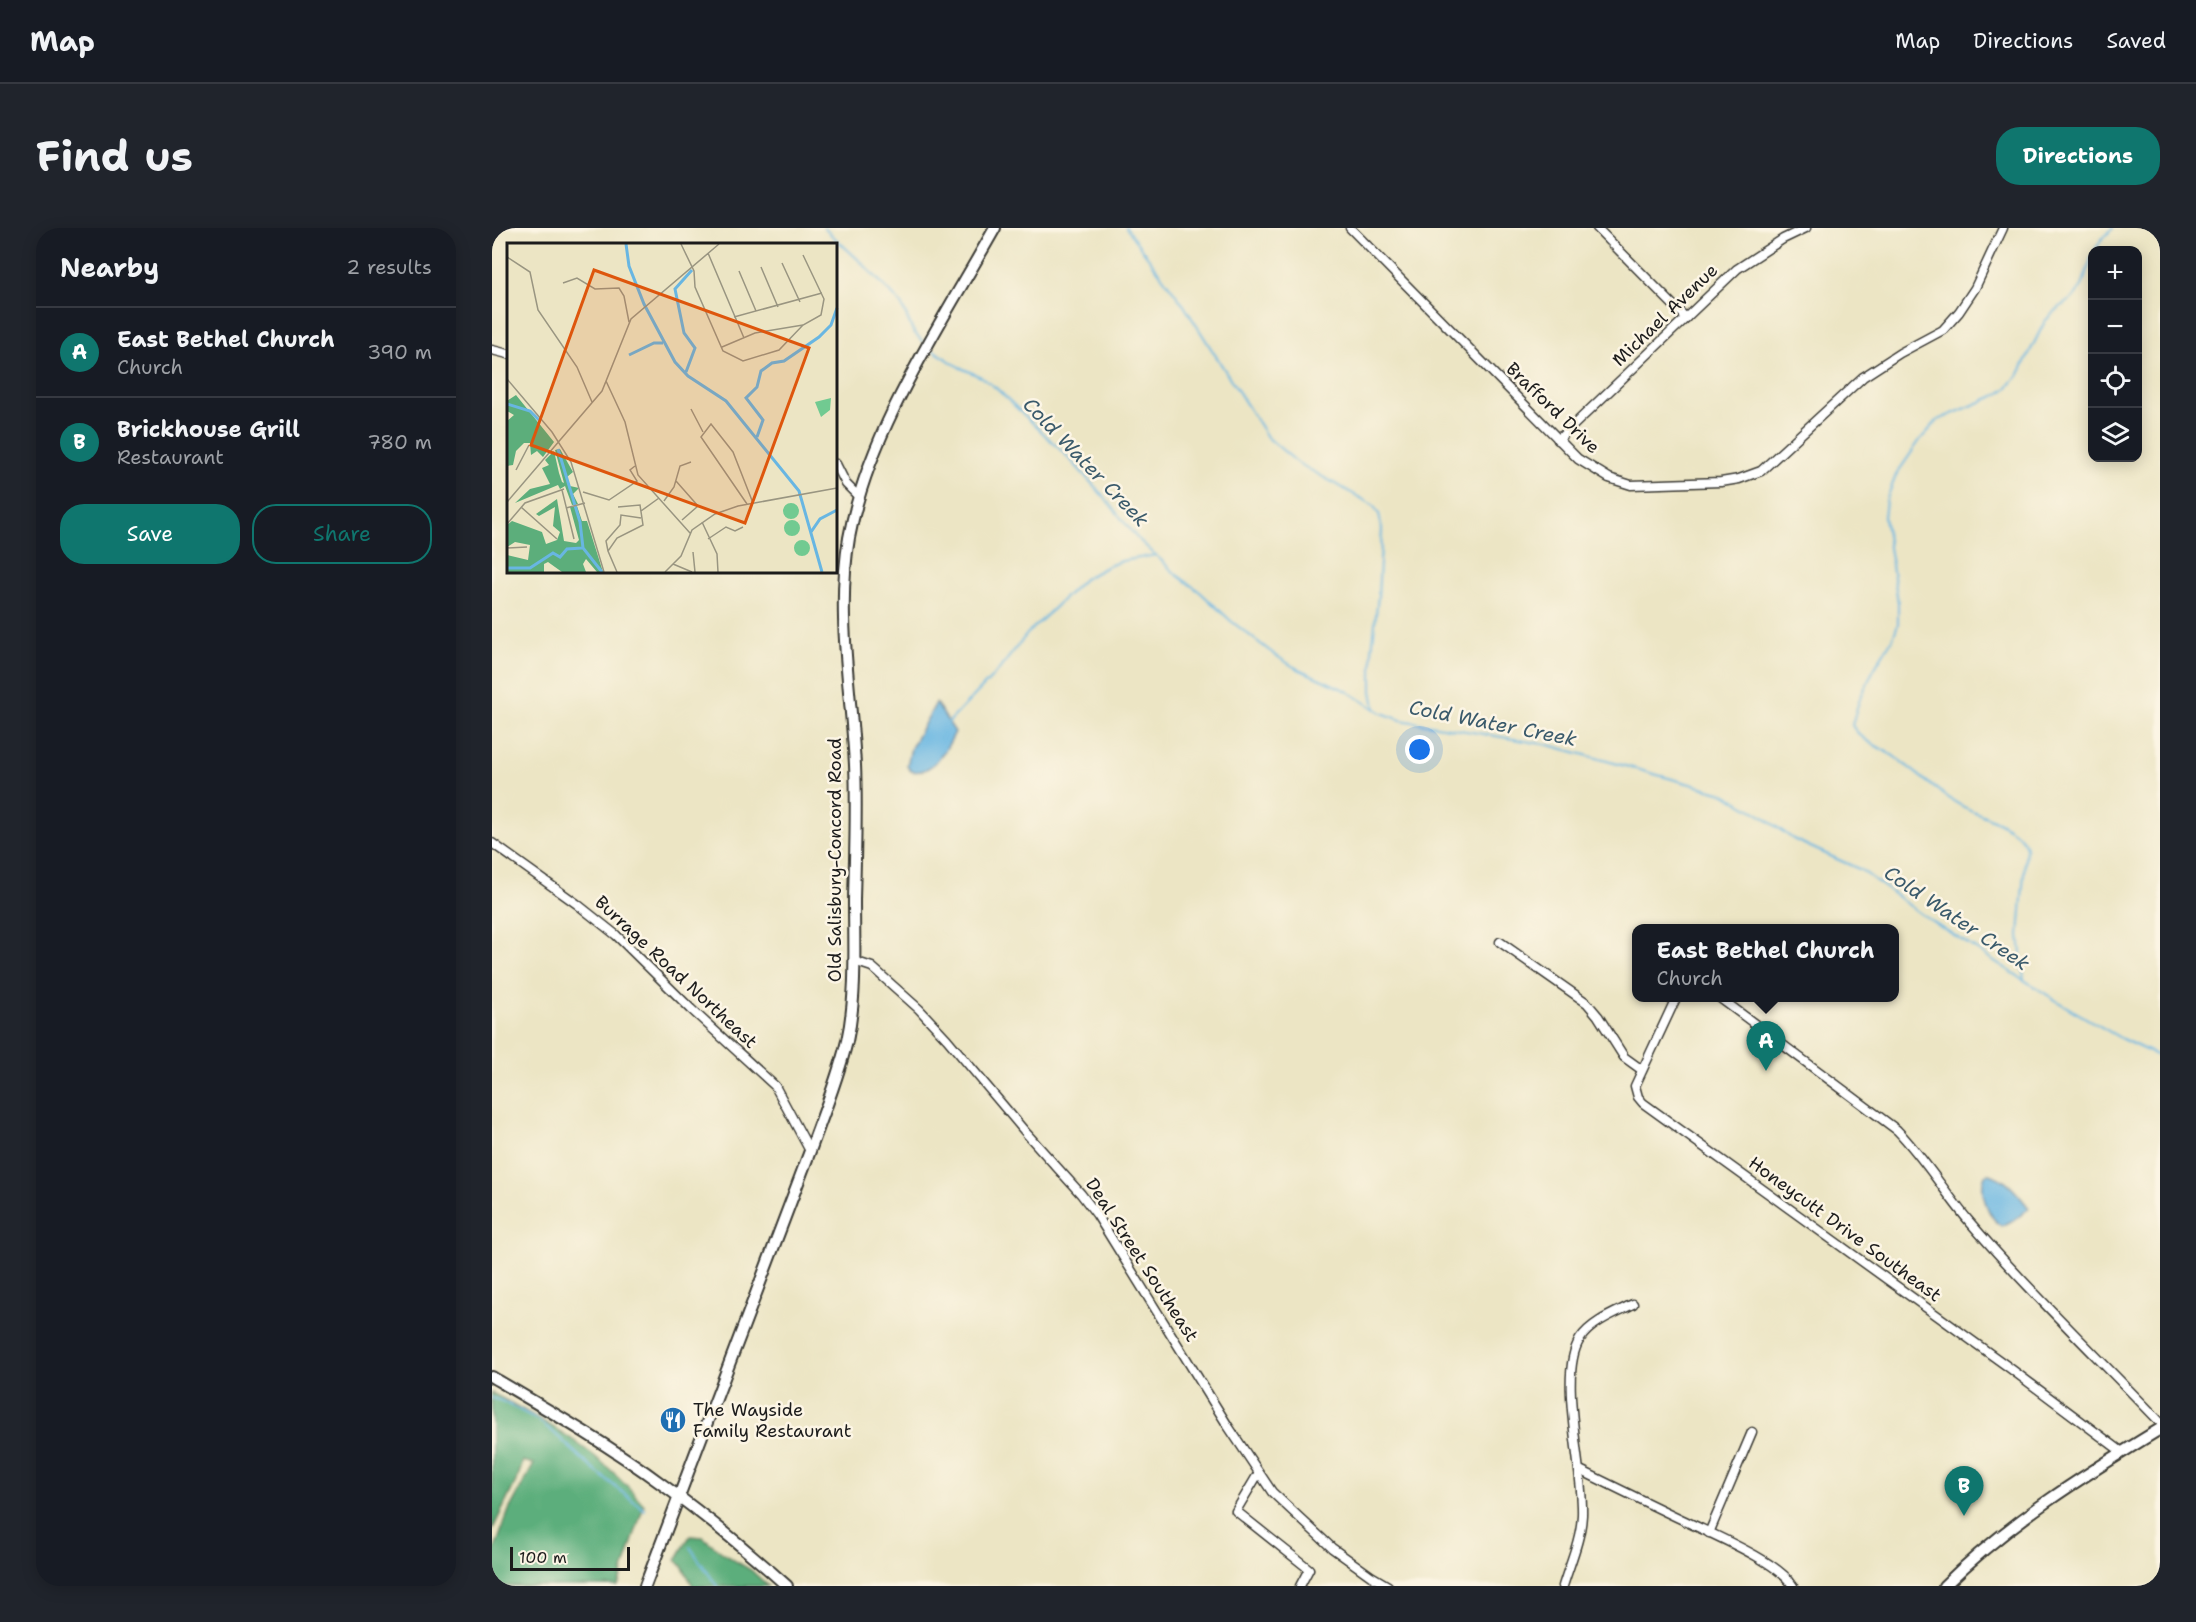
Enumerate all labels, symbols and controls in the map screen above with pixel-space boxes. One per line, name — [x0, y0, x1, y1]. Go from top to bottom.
text: Map — [30, 22, 95, 60]
text: Map — [1895, 27, 1940, 55]
text: Directions — [1973, 27, 2073, 55]
text: Saved — [2106, 27, 2166, 55]
button: Directions — [1996, 127, 2160, 185]
text: Find us — [36, 128, 193, 184]
inset map — [507, 243, 837, 573]
map controls — [2088, 246, 2142, 462]
button: + — [2088, 246, 2142, 300]
text: Nearby — [60, 250, 159, 285]
text: 2 results — [346, 254, 432, 280]
street label: Michael Avenue — [1607, 258, 1723, 372]
button: − — [2088, 300, 2142, 354]
text: East Bethel Church — [117, 325, 335, 354]
text: A — [72, 339, 87, 365]
text: 390 m — [367, 339, 432, 365]
text: Church — [117, 354, 183, 380]
button: locate — [2088, 354, 2142, 408]
street label: Brafford Drive — [1501, 357, 1605, 459]
water label: Cold Water Creek — [1017, 392, 1155, 533]
button: layers — [2088, 408, 2142, 462]
text: Brickhouse Grill — [117, 415, 300, 444]
text: B — [73, 429, 86, 455]
text: 780 m — [367, 429, 432, 455]
text: Restaurant — [117, 444, 224, 470]
button: Save — [60, 504, 240, 564]
button: Share — [252, 504, 432, 564]
water label: Cold Water Creek — [1407, 694, 1580, 752]
your location — [1405, 735, 1434, 764]
street label: Old Salisbury-Concord Road — [823, 738, 847, 982]
water label: Cold Water Creek — [1879, 860, 2035, 977]
street label: Burrage Road Northeast — [590, 890, 763, 1054]
popup — [1632, 924, 1899, 1002]
text: East Bethel Church — [1657, 936, 1874, 965]
text: Church — [1657, 965, 1723, 991]
pin: A — [1746, 1022, 1786, 1071]
street label: Honeycutt Drive Southeast — [1744, 1151, 1946, 1307]
street label: Deal Street Southeast — [1080, 1174, 1204, 1347]
place label: The Wayside Family Restaurant — [693, 1398, 852, 1443]
restaurant icon: The Wayside Family Restaurant — [658, 1405, 688, 1435]
pin: B — [1944, 1466, 1984, 1516]
scale bar — [510, 1544, 630, 1572]
text: 100 m — [519, 1547, 567, 1568]

